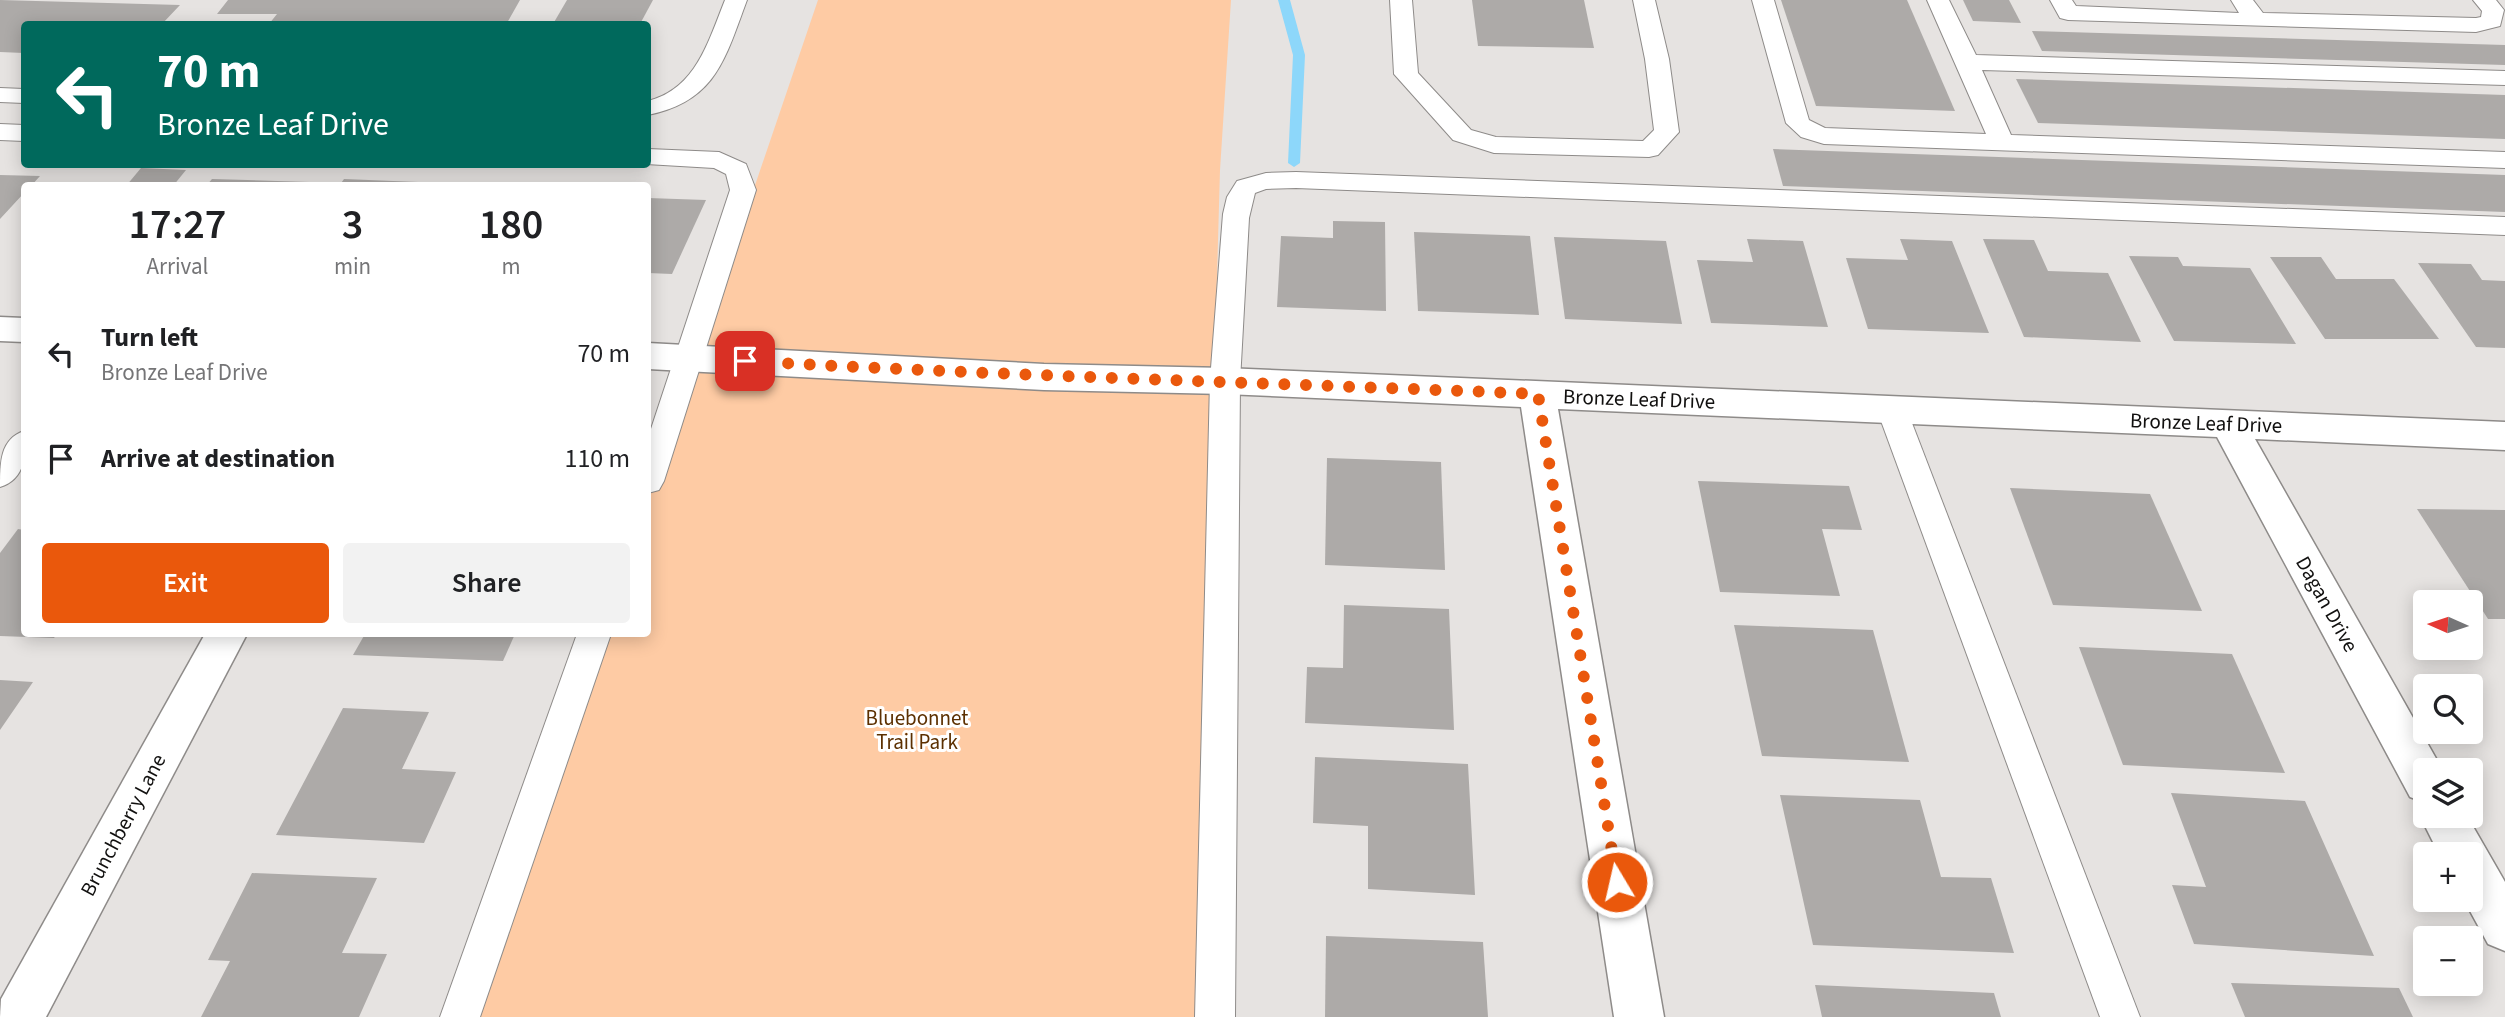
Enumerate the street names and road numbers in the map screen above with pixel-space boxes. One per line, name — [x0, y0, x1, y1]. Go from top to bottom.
street label: Bronze Leaf Drive — [1562, 381, 1716, 417]
street label: Bronze Leaf Drive — [2129, 405, 2283, 441]
street label: Dagan Drive — [2288, 551, 2366, 657]
street label: Brunchberry Lane — [73, 748, 173, 902]

